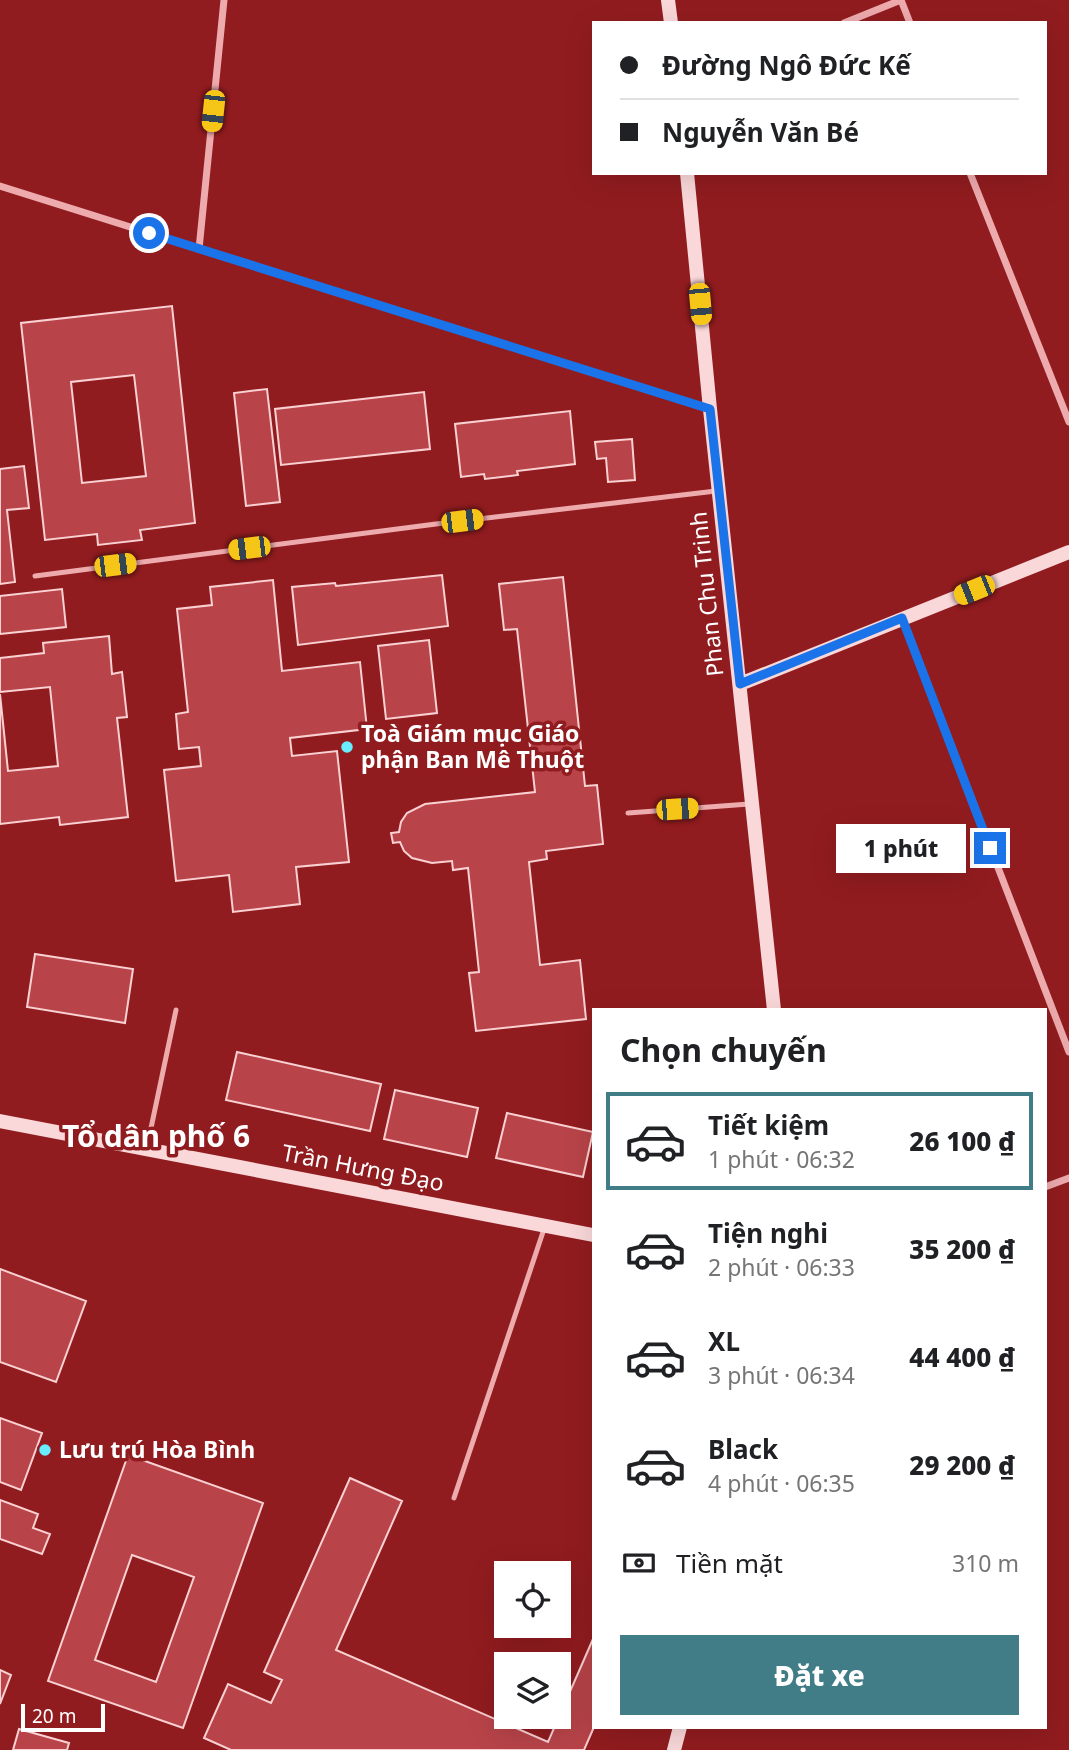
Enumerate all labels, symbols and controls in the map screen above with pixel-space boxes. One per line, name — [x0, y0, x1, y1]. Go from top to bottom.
text: Đường Ngô Đức Kế — [662, 47, 911, 83]
car — [201, 89, 226, 133]
text: Nguyễn Văn Bé — [662, 114, 859, 150]
route start — [133, 217, 165, 249]
car — [688, 282, 713, 326]
car — [440, 508, 485, 534]
street label: Phan Chu Trinh — [681, 510, 731, 678]
car — [227, 535, 272, 561]
car — [93, 552, 138, 578]
car — [951, 572, 998, 608]
place label: Toà Giám mục Giáo phận Ban Mê Thuột — [361, 717, 584, 775]
marker: Toà Giám mục Giáo phận Ban Mê Thuột — [339, 739, 355, 755]
car — [656, 797, 699, 821]
callout: 1 phút — [836, 824, 965, 872]
text: 1 phút — [864, 832, 938, 864]
route end — [974, 832, 1006, 864]
text: Chọn chuyến — [620, 1028, 827, 1071]
text: Tiết kiệm — [708, 1107, 829, 1143]
icon: car — [624, 1110, 687, 1173]
district label: Tổ dân phố 6 — [62, 1115, 250, 1156]
text: 26 100 ₫ — [909, 1123, 1015, 1159]
street label: Trần Hưng Đạo — [280, 1136, 447, 1198]
text: 1 phút · 06:32 — [708, 1143, 855, 1175]
text: Tiện nghi — [708, 1215, 828, 1251]
icon: car — [624, 1218, 687, 1281]
text: 35 200 ₫ — [909, 1231, 1015, 1267]
text: 2 phút · 06:33 — [708, 1251, 855, 1283]
text: XL — [708, 1323, 740, 1359]
icon: car — [624, 1326, 687, 1389]
text: 44 400 ₫ — [909, 1339, 1015, 1375]
text: 3 phút · 06:34 — [708, 1359, 855, 1391]
text: Black — [708, 1431, 778, 1467]
place label: Lưu trú Hòa Bình — [59, 1433, 255, 1465]
icon: car — [624, 1434, 687, 1497]
marker: Lưu trú Hòa Bình — [37, 1442, 53, 1458]
text: 29 200 ₫ — [909, 1447, 1015, 1483]
text: 4 phút · 06:35 — [708, 1467, 855, 1499]
icon: cash — [620, 1544, 658, 1582]
text: Tiền mặt — [676, 1545, 783, 1581]
text: 310 m — [952, 1547, 1019, 1579]
map controls — [494, 1561, 571, 1729]
button: locate — [494, 1561, 571, 1638]
button: Đặt xe — [620, 1635, 1019, 1715]
button: layers — [494, 1652, 571, 1729]
scale bar — [21, 1701, 105, 1733]
text: 20 m — [32, 1703, 76, 1729]

